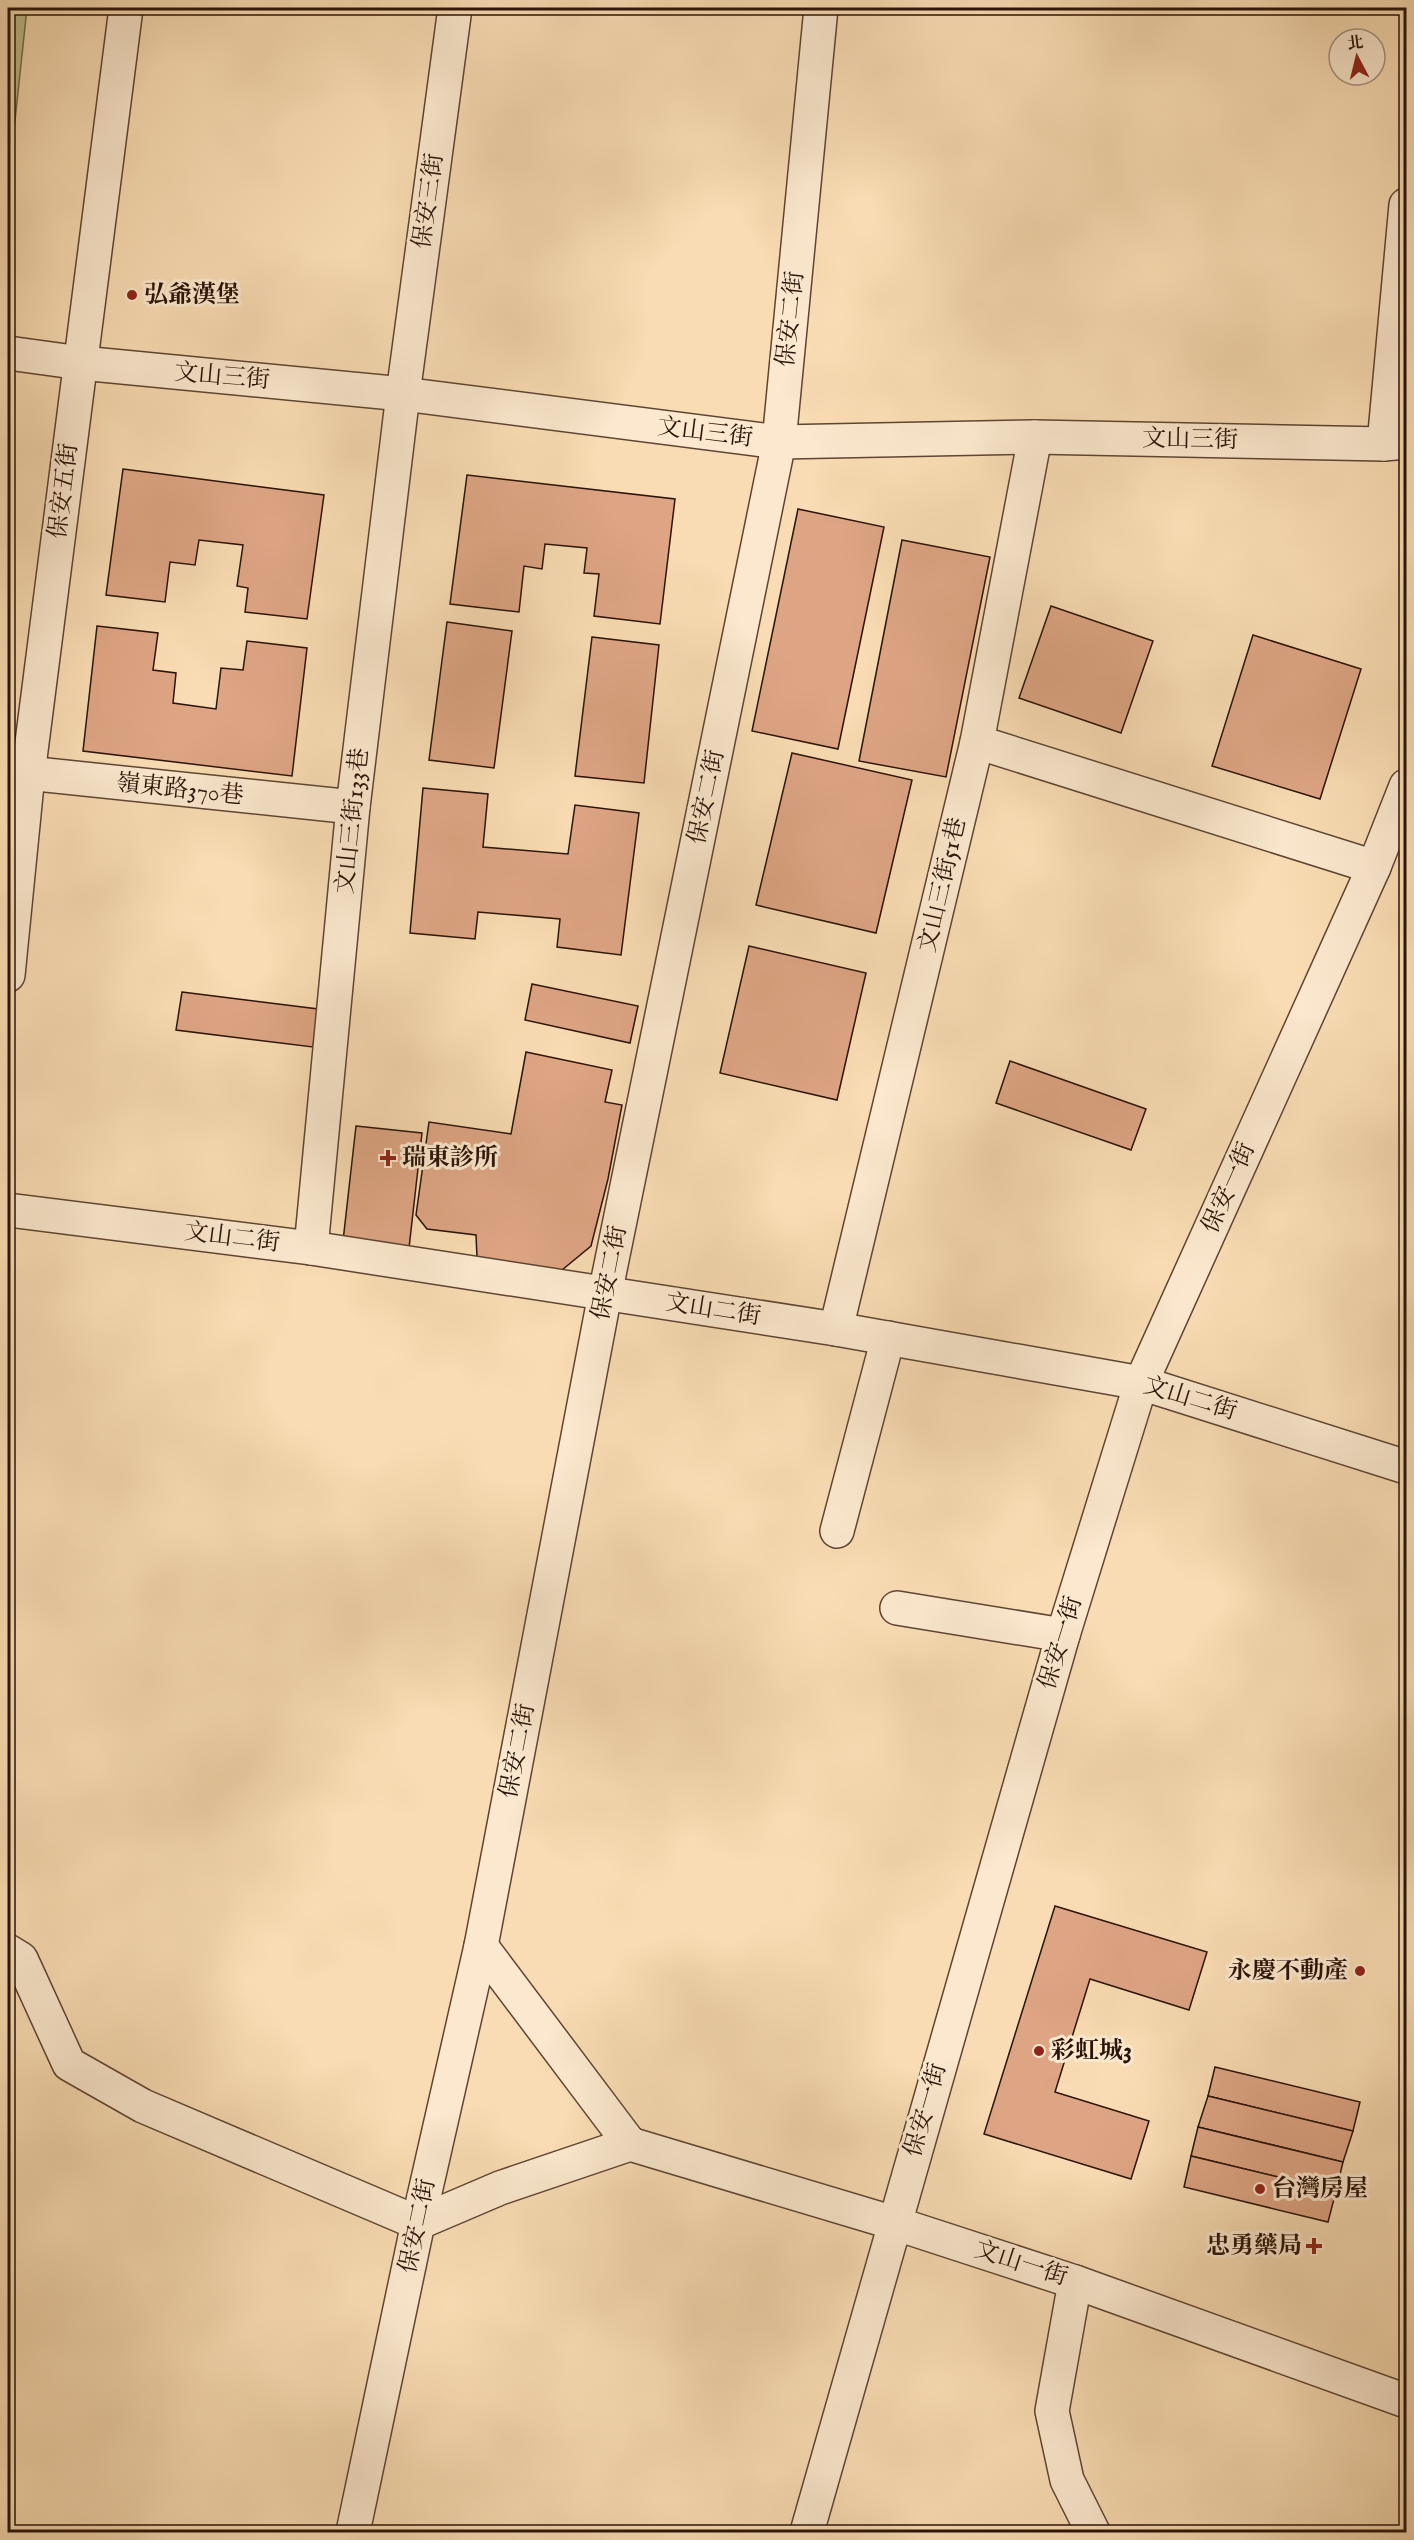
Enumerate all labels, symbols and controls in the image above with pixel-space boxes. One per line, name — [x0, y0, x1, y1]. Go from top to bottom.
north arrow — [1327, 27, 1387, 87]
text: 北 — [1346, 33, 1365, 55]
street label: 保安三街 — [407, 151, 451, 251]
street label: 保安二街 — [771, 270, 811, 368]
place label: 弘爺漢堡 — [144, 280, 240, 311]
marker: 弘爺漢堡 — [125, 288, 139, 302]
street label: 文山三街 — [173, 357, 271, 397]
street label: 文山三街 — [655, 412, 755, 454]
street label: 文山三街 — [1142, 424, 1238, 456]
street label: 保安五街 — [43, 441, 85, 541]
street label: 文山三街133巷 — [330, 746, 376, 896]
street label: 保安二街 — [682, 747, 732, 847]
street label: 嶺東路370巷 — [115, 768, 245, 812]
street label: 文山三街51巷 — [912, 814, 974, 956]
street label: 保安一街 — [1195, 1138, 1263, 1238]
place label: 瑞東診所 — [402, 1143, 498, 1174]
marker: 瑞東診所 — [379, 1149, 397, 1167]
street label: 文山二街 — [182, 1217, 282, 1259]
street label: 保安二街 — [586, 1223, 634, 1323]
street label: 文山二街 — [663, 1287, 763, 1333]
street label: 文山二街 — [1140, 1370, 1240, 1428]
street label: 保安一街 — [1032, 1593, 1090, 1693]
street label: 保安二街 — [494, 1701, 542, 1801]
place label: 永慶不動產 — [1228, 1956, 1348, 1987]
marker: 永慶不動產 — [1353, 1964, 1367, 1978]
place label: 彩虹城3 — [1051, 2036, 1132, 2067]
marker: 彩虹城3 — [1032, 2044, 1046, 2058]
street label: 保安一街 — [898, 2060, 954, 2160]
place label: 台灣房屋 — [1272, 2174, 1368, 2205]
street label: 保安二街 — [393, 2176, 443, 2276]
marker: 台灣房屋 — [1253, 2182, 1267, 2196]
place label: 忠勇藥局 — [1206, 2231, 1302, 2262]
street label: 文山一街 — [971, 2234, 1071, 2294]
marker: 忠勇藥局 — [1307, 2239, 1321, 2253]

